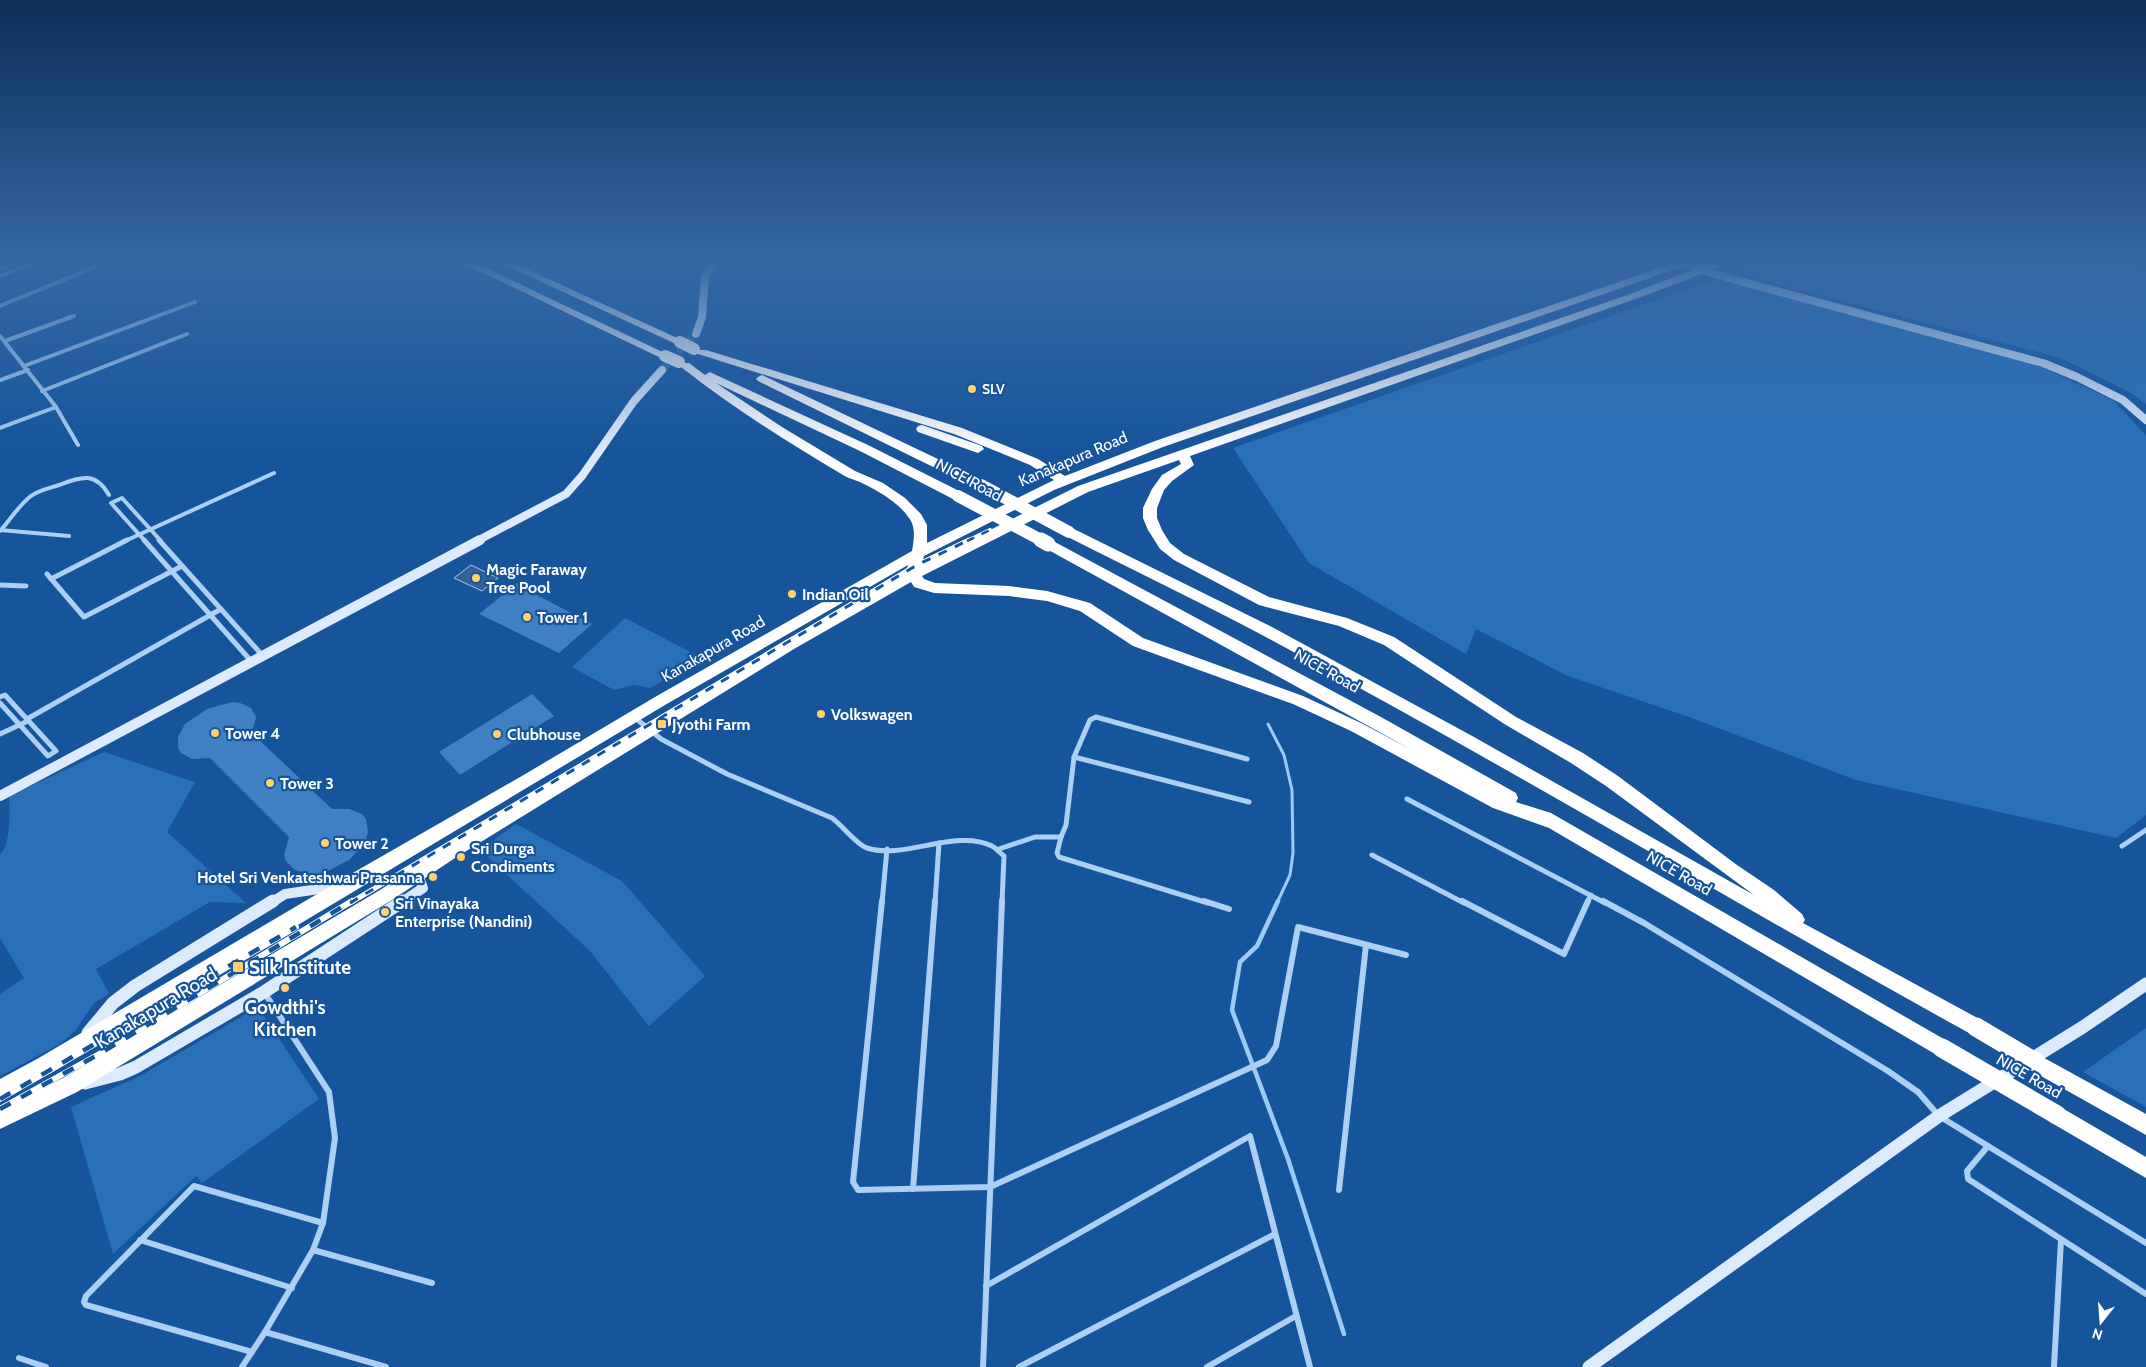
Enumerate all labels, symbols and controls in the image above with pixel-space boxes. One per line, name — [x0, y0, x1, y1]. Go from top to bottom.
place label: SLV — [982, 380, 1005, 398]
marker: SLV — [966, 383, 978, 395]
street label: Kanakapura Road — [1016, 428, 1130, 490]
street label: NICE Road — [933, 455, 1005, 505]
place label: Magic Faraway Tree Pool — [486, 560, 587, 597]
marker: Magic Faraway Tree Pool — [470, 572, 482, 584]
place label: Indian Oil — [802, 585, 869, 604]
marker: Indian Oil — [786, 588, 798, 600]
place label: Tower 1 — [537, 608, 588, 627]
marker: Tower 1 — [521, 611, 533, 623]
street label: Kanakapura Road — [658, 612, 768, 686]
street label: NICE Road — [1291, 645, 1363, 697]
place label: Volkswagen — [831, 705, 913, 724]
marker: Volkswagen — [815, 708, 827, 720]
place label: Jyothi Farm — [671, 715, 751, 734]
marker: Jyothi Farm — [656, 718, 668, 730]
place label: Tower 4 — [225, 724, 280, 743]
place label: Clubhouse — [507, 725, 581, 744]
marker: Tower 4 — [209, 727, 221, 739]
marker: Clubhouse — [491, 728, 503, 740]
place label: Tower 3 — [280, 774, 334, 793]
marker: Tower 3 — [264, 777, 276, 789]
place label: Tower 2 — [335, 834, 389, 853]
marker: Tower 2 — [319, 837, 331, 849]
place label: Sri Durga Condiments — [471, 839, 555, 876]
street label: NICE Road — [1643, 847, 1715, 899]
marker: Sri Durga Condiments — [455, 851, 467, 863]
place label: Hotel Sri Venkateshwar Prasanna — [197, 868, 423, 887]
marker: Hotel Sri Venkateshwar Prasanna — [427, 871, 439, 883]
place label: Sri Vinayaka Enterprise (Nandini) — [395, 894, 533, 931]
marker: Sri Vinayaka Enterprise (Nandini) — [379, 906, 391, 918]
place label: Silk Institute — [249, 956, 351, 979]
marker: Silk Institute — [231, 960, 245, 974]
street label: Kanakapura Road — [91, 963, 221, 1053]
marker: Gowdthi's Kitchen — [279, 982, 291, 994]
place label: Gowdthi's Kitchen — [245, 996, 325, 1041]
street label: NICE Road — [1993, 1050, 2065, 1102]
north arrow — [2076, 1297, 2126, 1347]
text: N — [2090, 1324, 2105, 1344]

